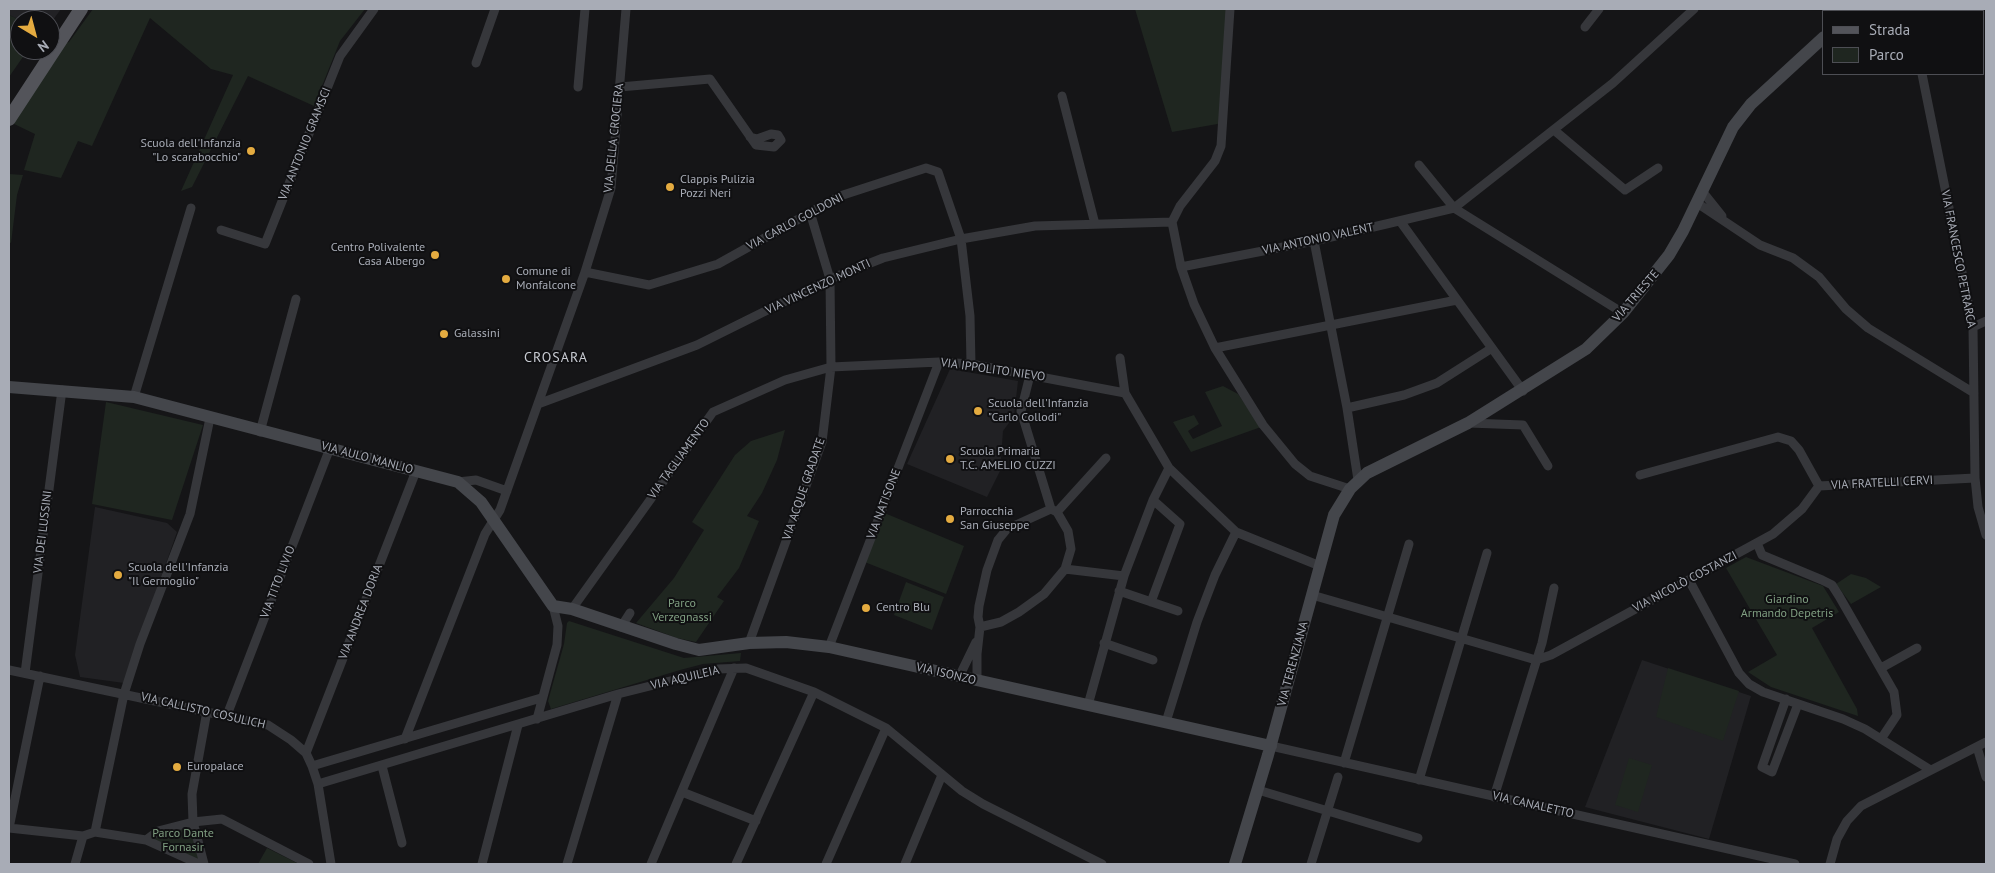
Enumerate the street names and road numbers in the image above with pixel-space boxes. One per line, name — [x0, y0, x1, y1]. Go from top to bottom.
street label: VIA DELLA CROCIERA — [601, 83, 627, 193]
street label: VIA ANTONIO GRAMSCI — [276, 86, 334, 202]
street label: VIA FRANCESCO PETRARCA — [1938, 189, 1978, 329]
street label: VIA CARLO GOLDONI — [744, 190, 846, 254]
street label: VIA ANTONIO VALENT — [1261, 220, 1375, 258]
street label: VIA VINCENZO MONTI — [763, 256, 873, 318]
street label: VIA TRIESTE — [1610, 267, 1662, 325]
street label: VIA IPPOLITO NIEVO — [940, 356, 1046, 384]
street label: VIA TAGLIAMENTO — [645, 416, 713, 502]
street label: VIA ACQUE GRADATE — [780, 436, 828, 542]
street label: VIA AULO MANLIO — [319, 439, 415, 477]
street label: VIA NATISONE — [864, 467, 904, 541]
street label: VIA FRATELLI CERVI — [1831, 473, 1933, 493]
street label: VIA DEI LUSSINI — [31, 490, 55, 574]
street label: VIA TITO LIVIO — [258, 544, 298, 620]
street label: VIA NICOLÒ COSTANZI — [1631, 548, 1739, 616]
street label: VIA ANDREA DORIA — [336, 562, 386, 662]
street label: VIA TERENZIANA — [1275, 620, 1311, 708]
street label: VIA ISONZO — [915, 660, 977, 688]
street label: VIA AQUILEIA — [649, 663, 721, 693]
street label: VIA CALLISTO COSULICH — [139, 690, 267, 732]
street label: VIA CANALETTO — [1491, 789, 1575, 821]

